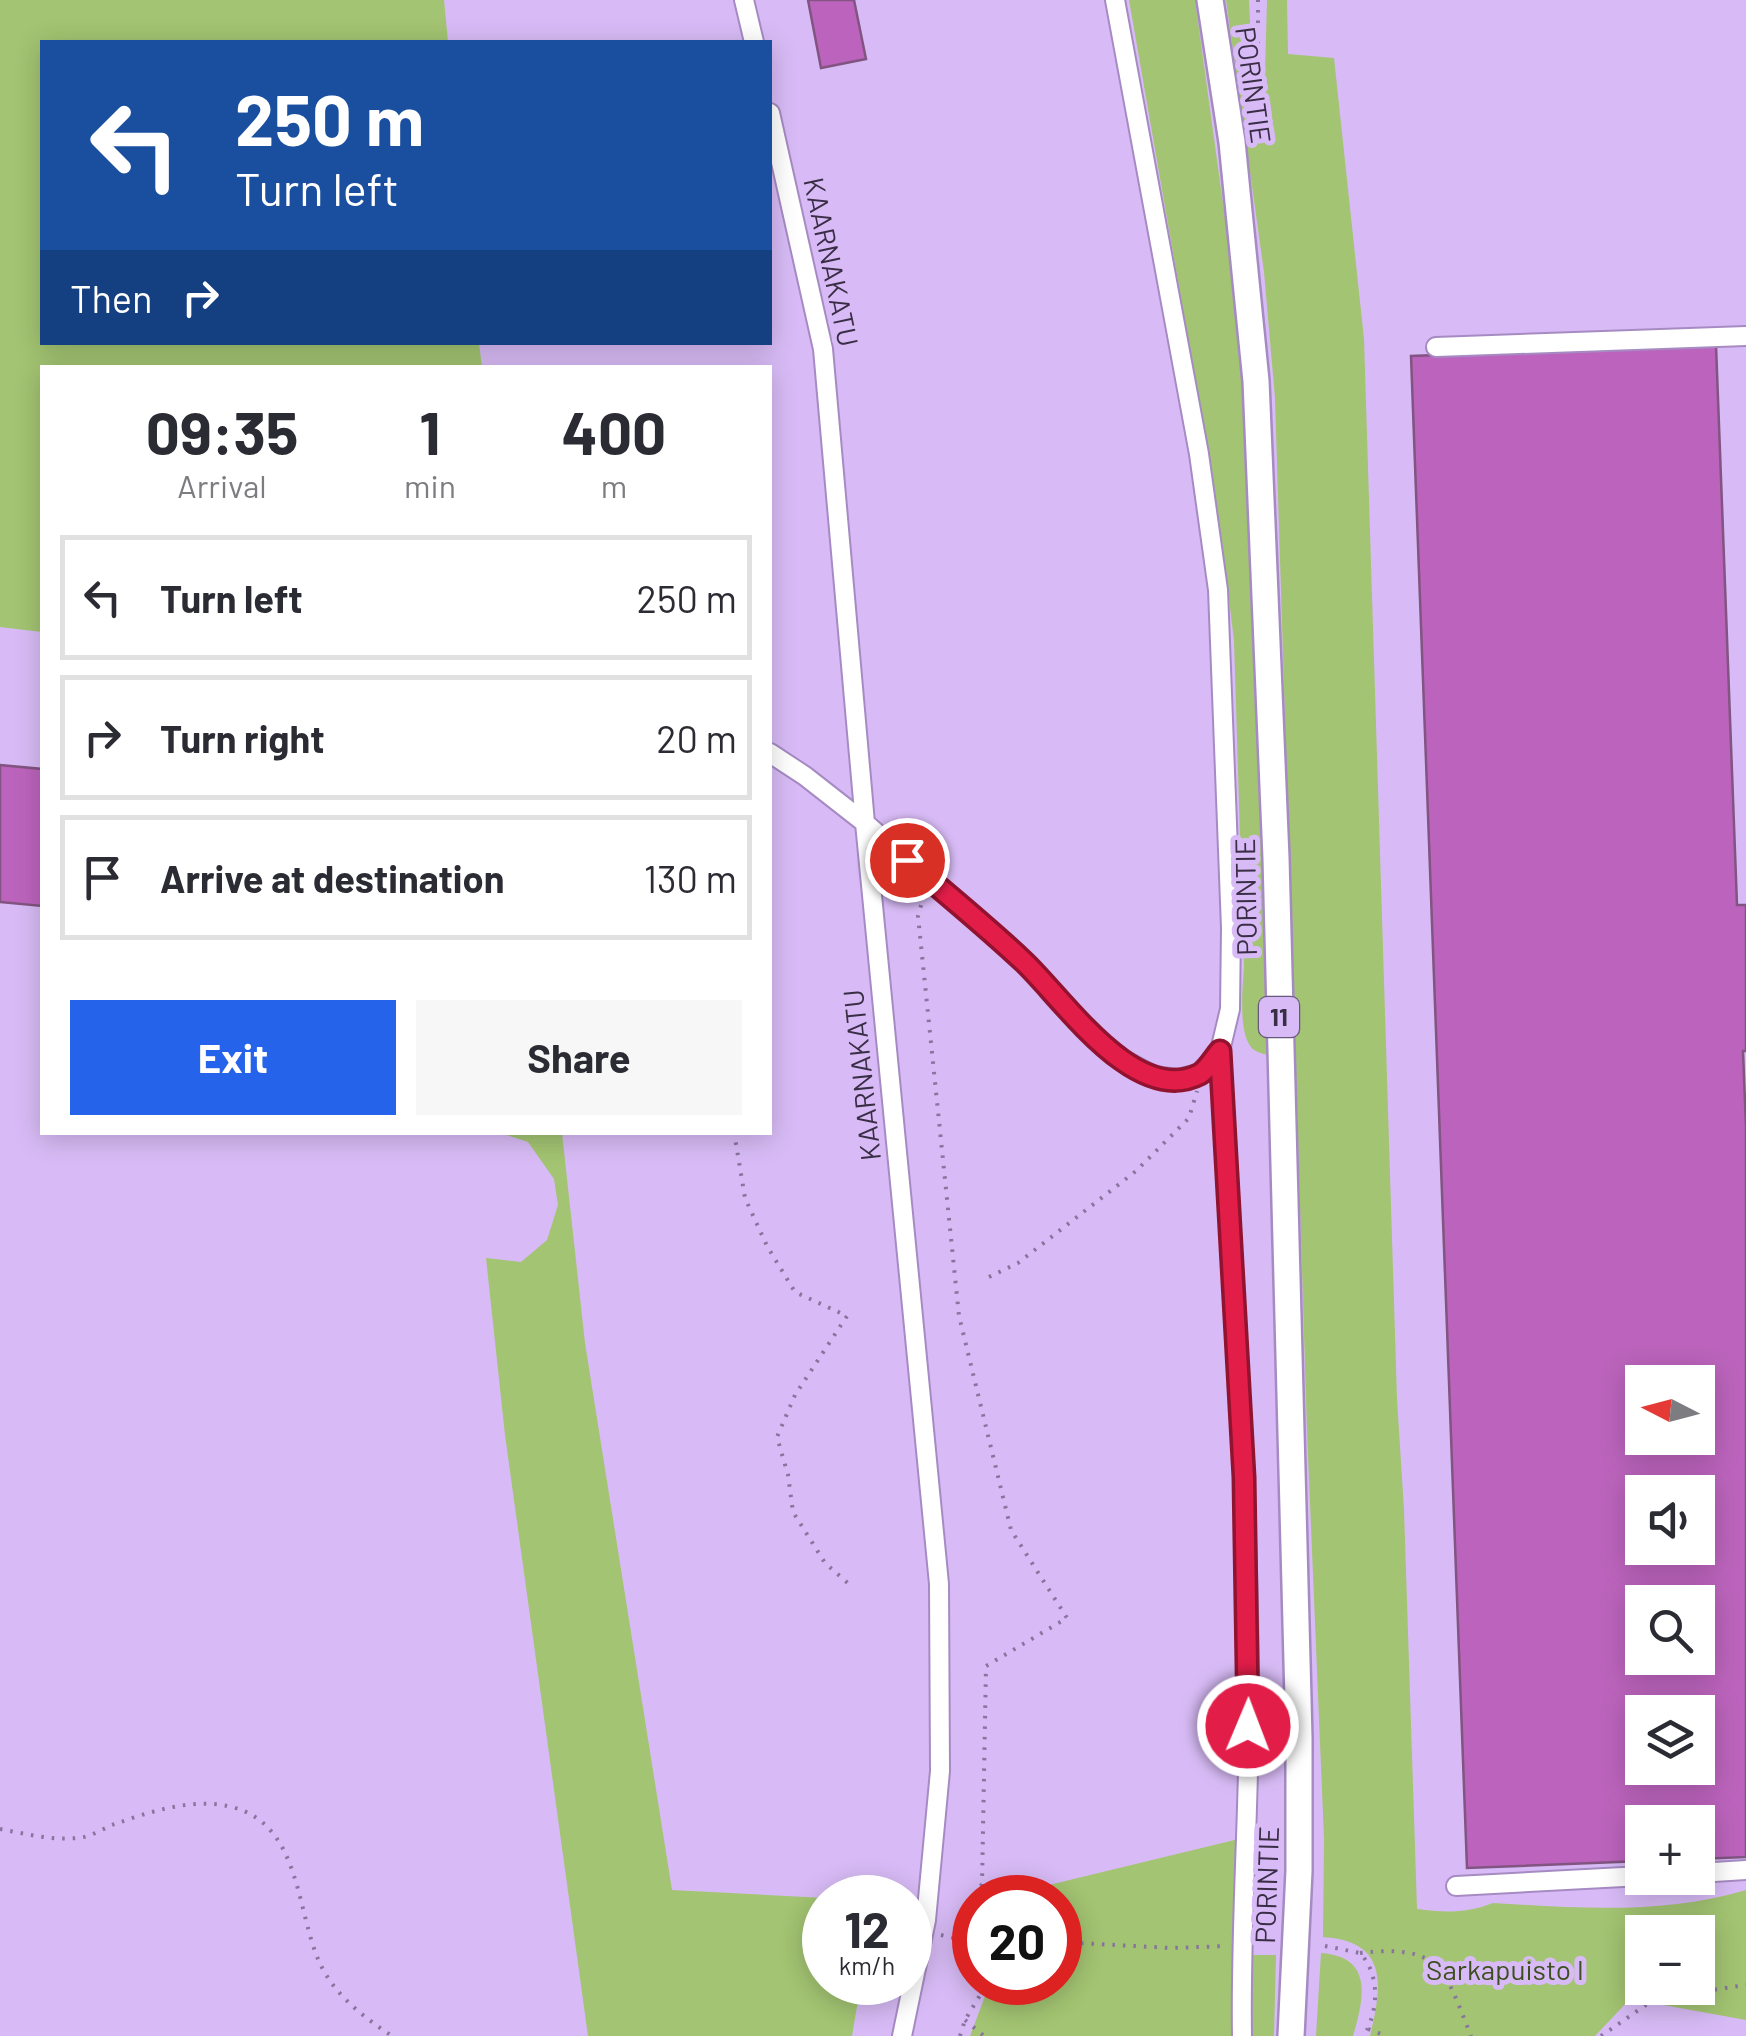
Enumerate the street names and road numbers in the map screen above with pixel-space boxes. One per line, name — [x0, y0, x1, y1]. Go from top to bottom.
street label: PORINTIE — [1229, 24, 1279, 145]
street label: KAARNAKATU — [797, 174, 866, 349]
street label: PORINTIE — [1227, 838, 1263, 956]
street label: KAARNAKATU — [835, 988, 887, 1162]
road number: 11 — [1259, 997, 1299, 1037]
street label: PORINTIE — [1247, 1826, 1285, 1944]

